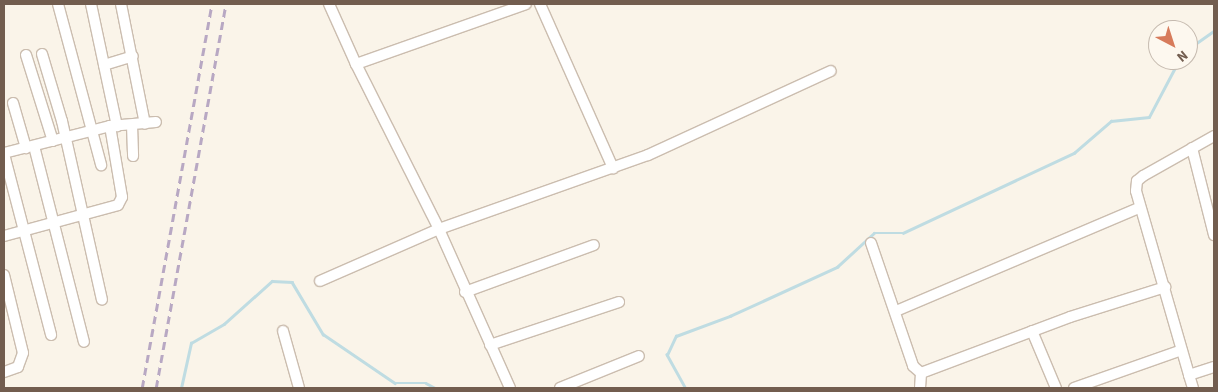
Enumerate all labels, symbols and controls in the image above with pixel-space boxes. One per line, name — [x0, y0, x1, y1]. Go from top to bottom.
north arrow — [1148, 20, 1198, 70]
text: N — [1172, 45, 1192, 66]

